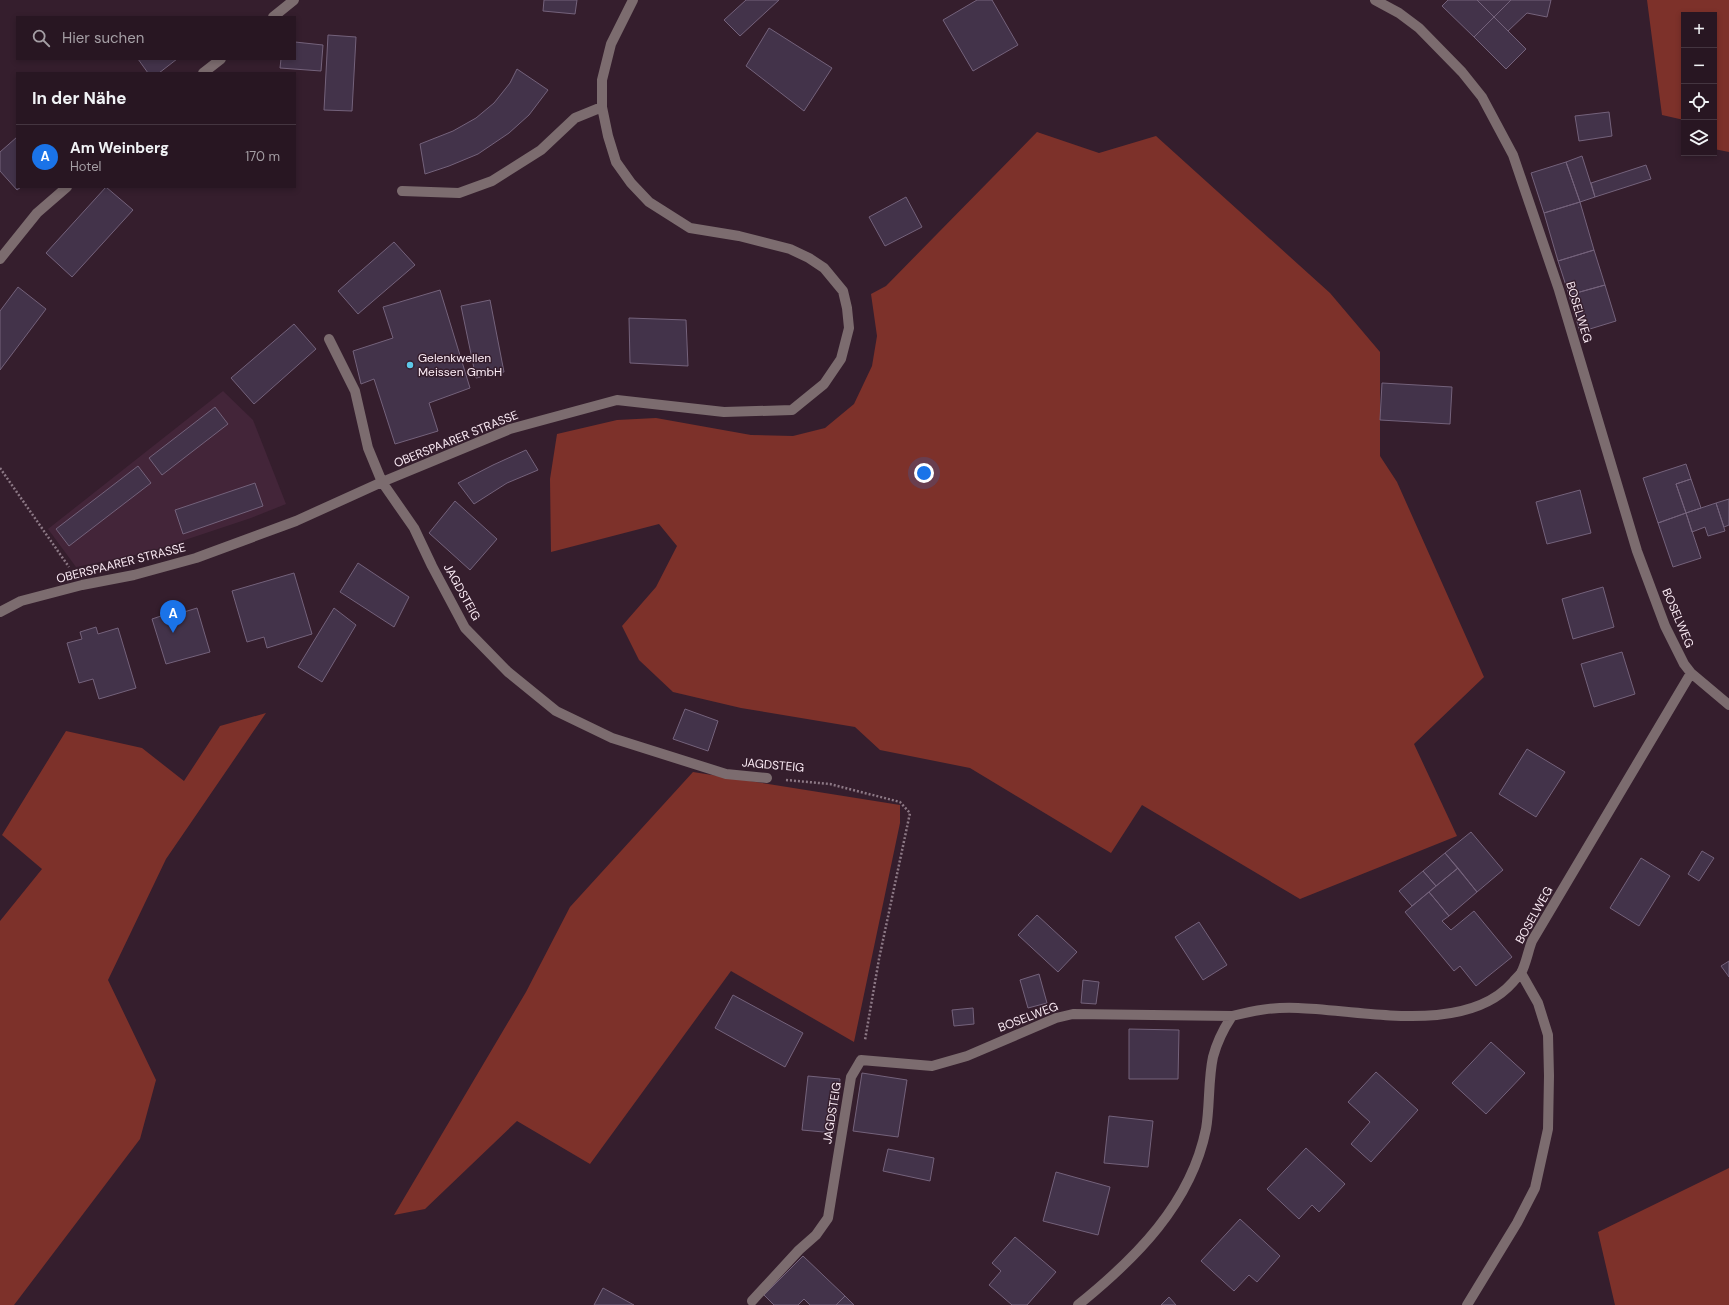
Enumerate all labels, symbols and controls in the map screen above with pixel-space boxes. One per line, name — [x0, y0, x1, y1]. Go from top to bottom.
map controls — [1681, 12, 1717, 156]
button: + — [1681, 12, 1717, 48]
search box — [16, 16, 296, 60]
icon: search — [30, 27, 52, 49]
text: Hier suchen — [62, 28, 144, 48]
button: − — [1681, 48, 1717, 84]
button: locate — [1681, 84, 1717, 120]
text: In der Nähe — [32, 87, 127, 109]
button: layers — [1681, 120, 1717, 156]
text: Am Weinberg — [70, 138, 169, 158]
text: A — [40, 148, 50, 165]
text: 170 m — [245, 148, 280, 165]
text: Hotel — [70, 158, 102, 175]
street label: BOSELWEG — [1562, 279, 1596, 345]
place label: Gelenkwellen Meissen GmbH — [418, 350, 502, 380]
marker: Gelenkwellen Meissen GmbH — [405, 360, 415, 370]
street label: OBERSPAARER STRASSE — [391, 407, 521, 471]
your location — [914, 463, 934, 483]
street label: OBERSPAARER STRASSE — [55, 539, 188, 587]
street label: JAGDSTEIG — [440, 561, 484, 623]
street label: BOSELWEG — [1658, 586, 1698, 650]
pin: A — [160, 600, 186, 633]
street label: JAGDSTEIG — [741, 754, 805, 776]
street label: BOSELWEG — [1512, 883, 1556, 947]
street label: BOSELWEG — [996, 998, 1060, 1036]
street label: JAGDSTEIG — [819, 1081, 845, 1145]

